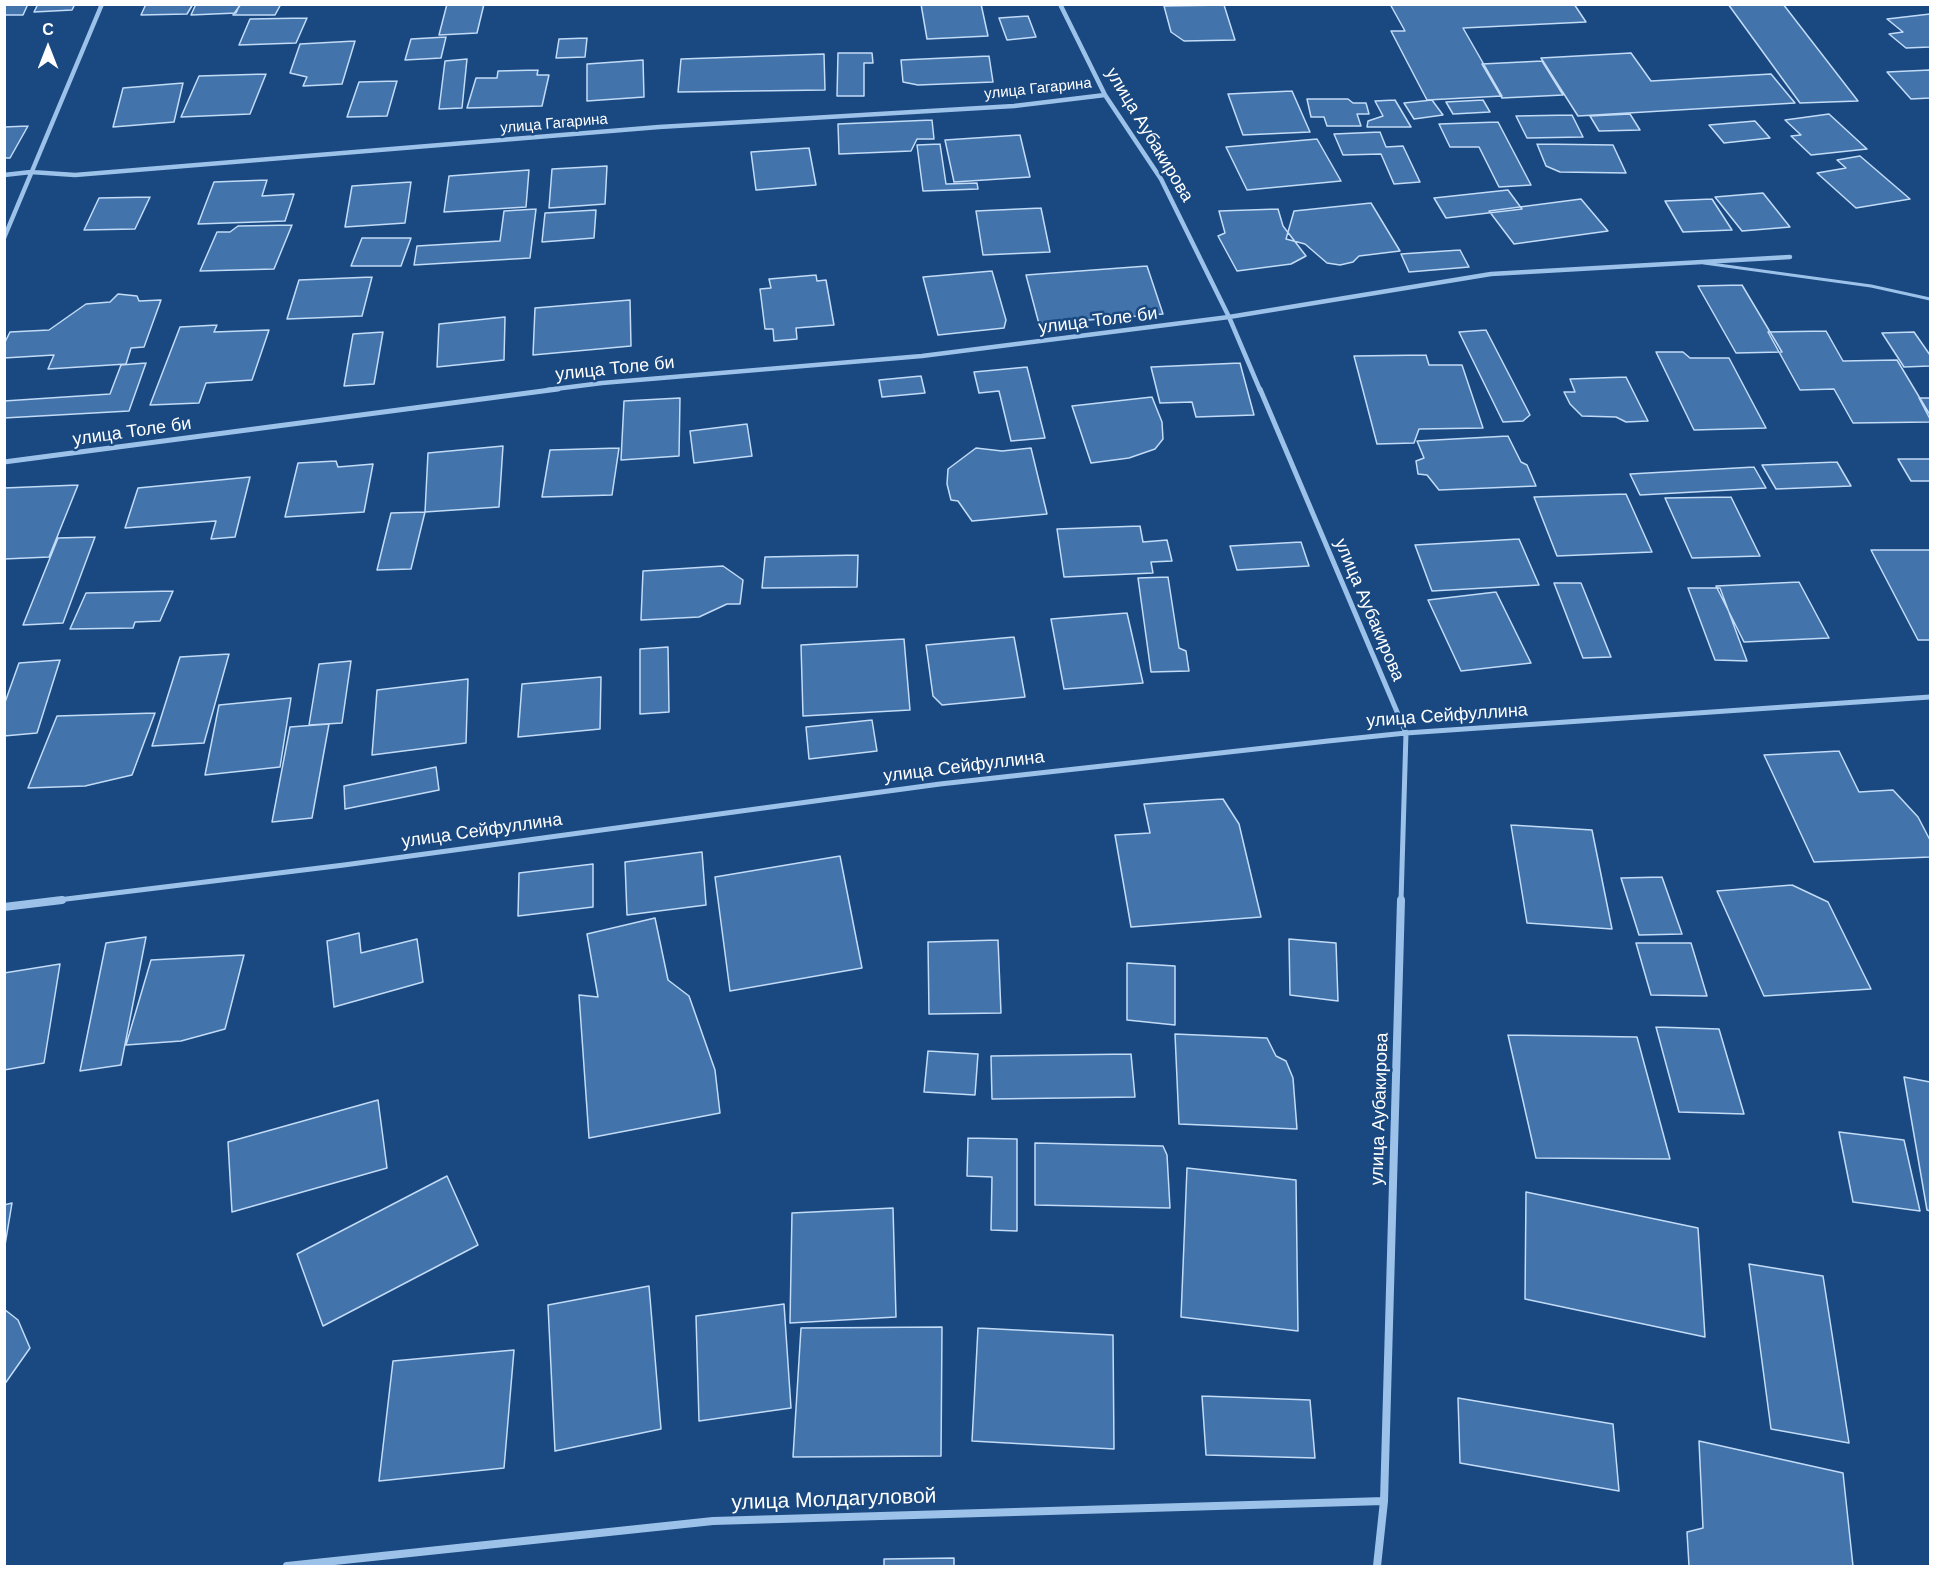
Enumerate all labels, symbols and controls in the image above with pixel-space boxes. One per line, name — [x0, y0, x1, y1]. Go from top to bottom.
north arrow — [18, 18, 78, 78]
text: С — [42, 21, 54, 38]
street label: улица Аубакирова — [1100, 64, 1198, 206]
street label: улица Гагарина — [983, 74, 1093, 104]
street label: улица Гагарина — [499, 110, 609, 138]
street label: улица Толе би — [1037, 303, 1159, 339]
street label: улица Толе би — [554, 352, 676, 386]
street label: улица Толе би — [71, 413, 193, 451]
street label: улица Аубакирова — [1329, 535, 1409, 685]
street label: улица Сейфуллина — [1366, 700, 1528, 732]
street label: улица Сейфуллина — [882, 746, 1046, 788]
street label: улица Сейфуллина — [400, 809, 564, 853]
street label: улица Аубакирова — [1367, 1032, 1393, 1186]
street label: улица Молдагуловой — [731, 1484, 937, 1516]

